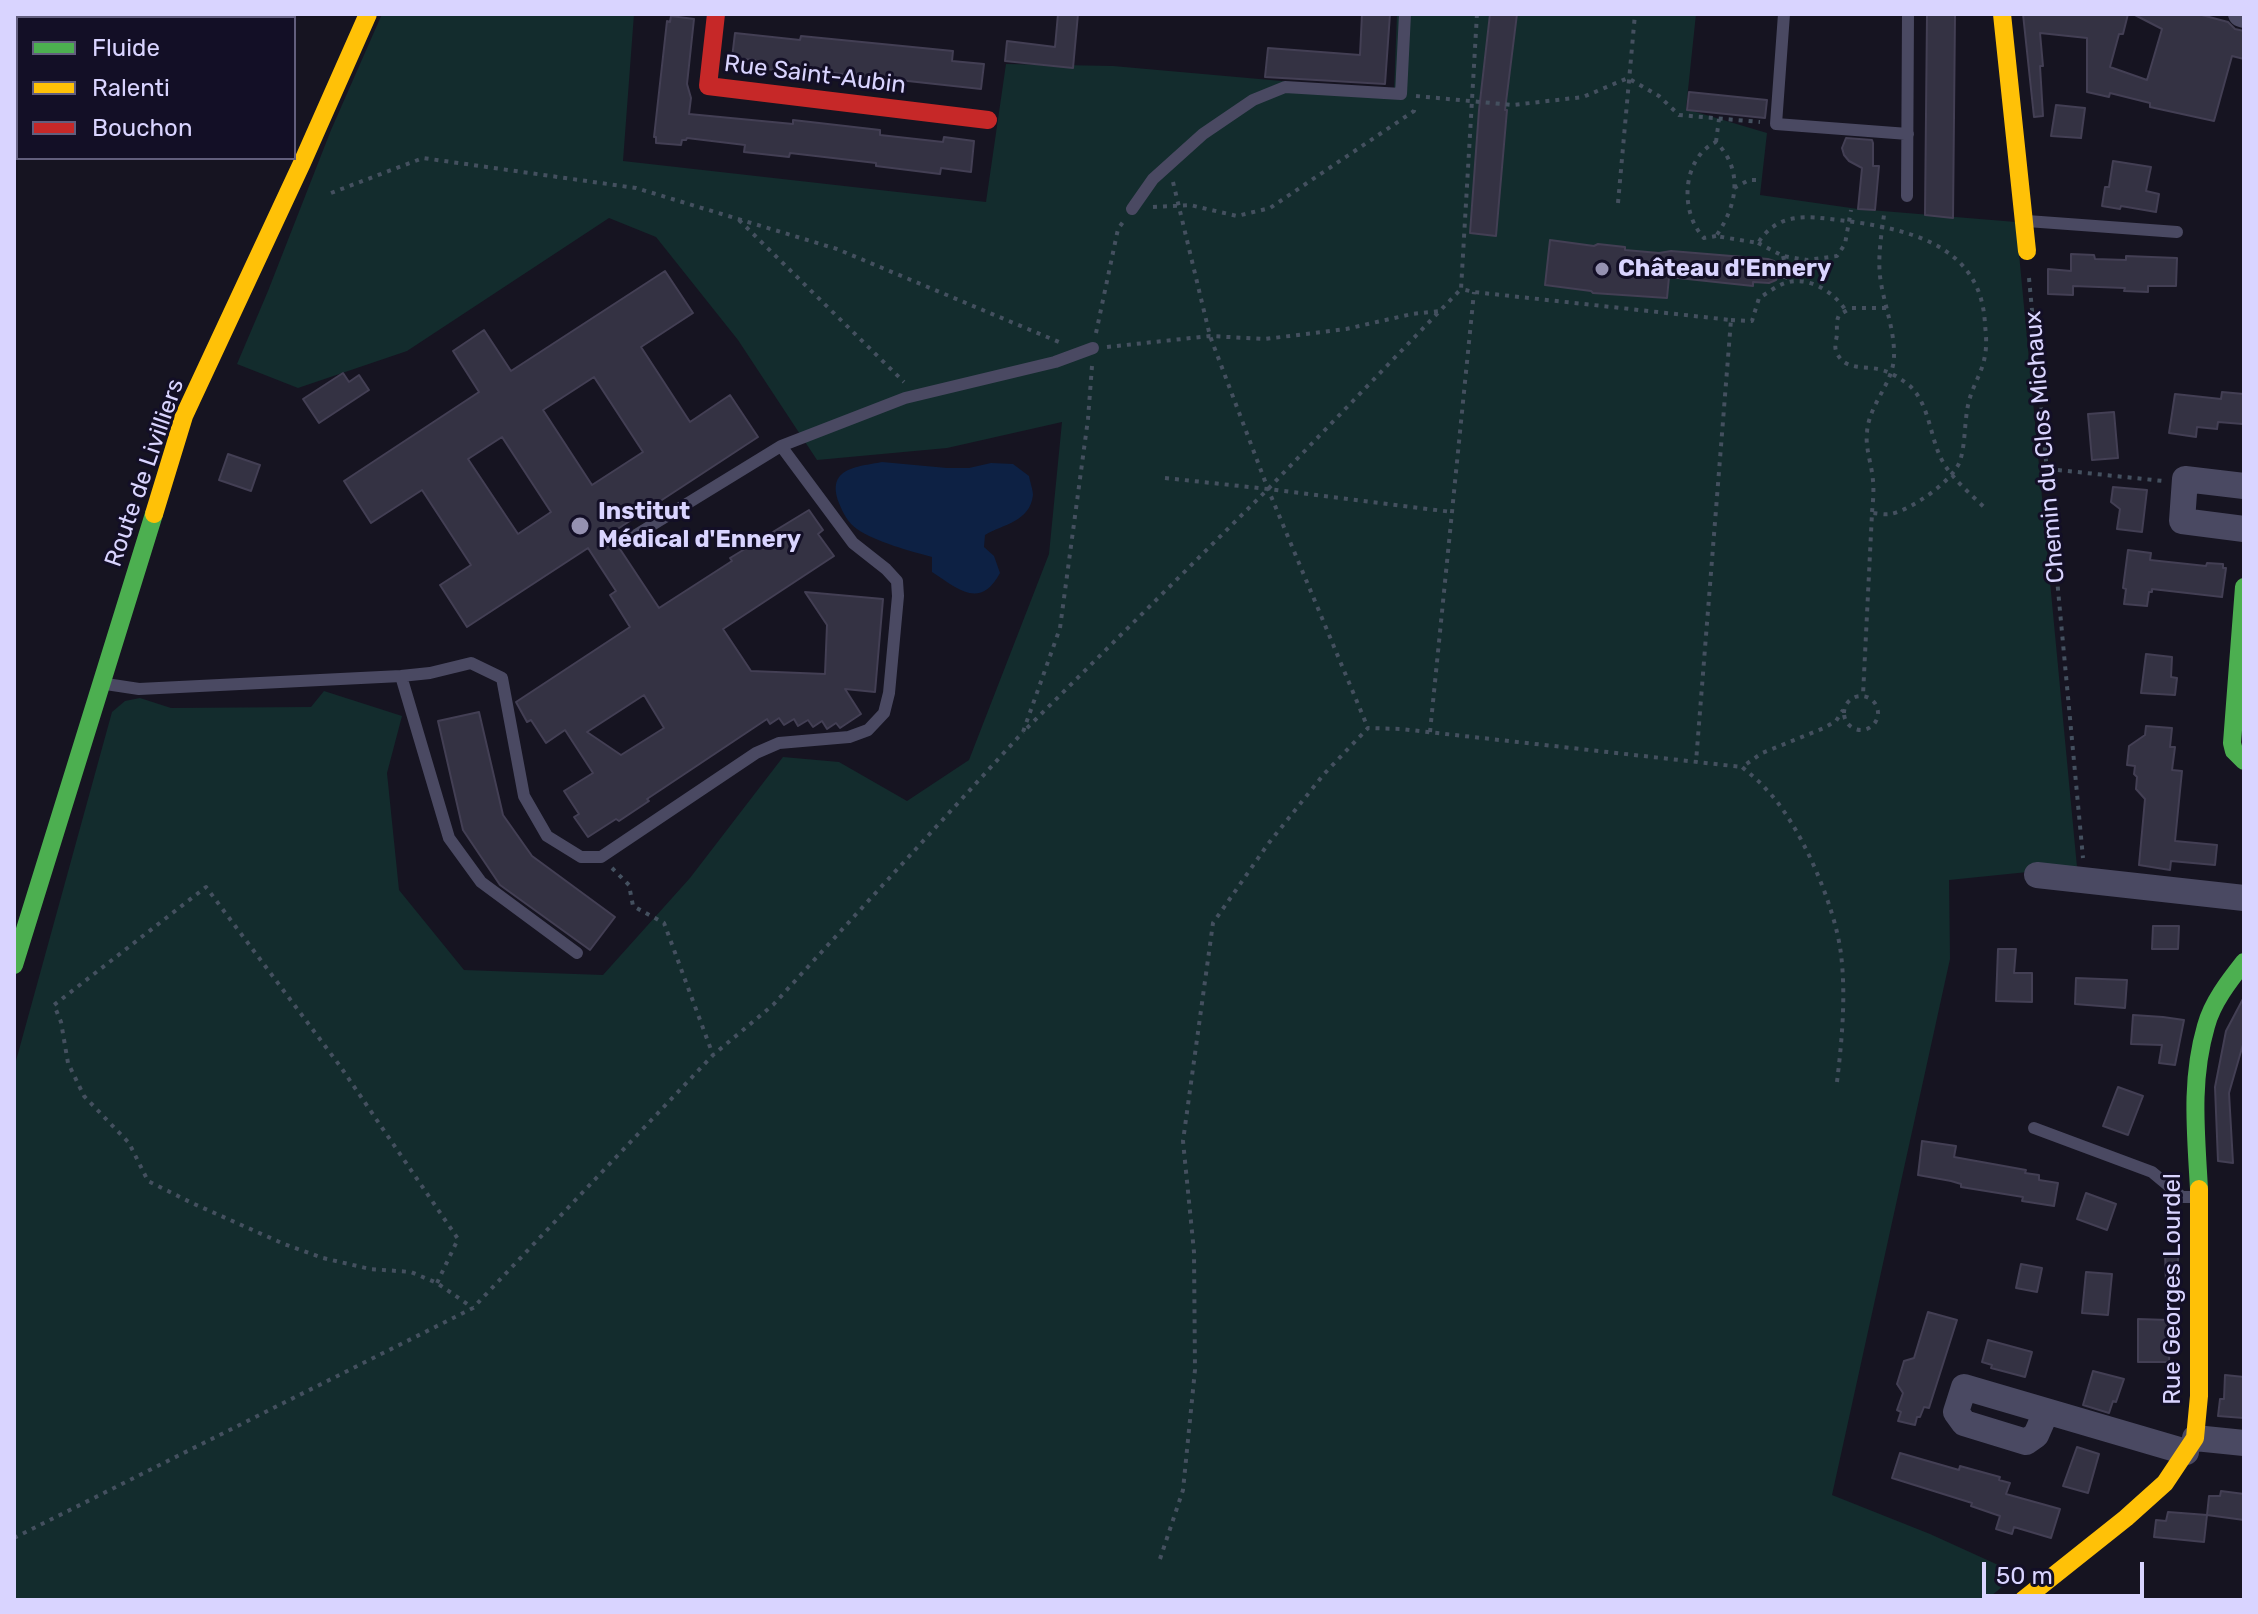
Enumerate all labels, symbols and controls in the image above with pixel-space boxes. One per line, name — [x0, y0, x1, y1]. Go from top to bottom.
legend — [16, 16, 296, 160]
text: Fluide — [92, 34, 160, 62]
street label: Rue Saint-Aubin — [722, 50, 908, 100]
text: Ralenti — [92, 74, 170, 102]
text: Bouchon — [92, 114, 192, 142]
place label: Château d'Ennery — [1618, 255, 1831, 283]
marker: Château d'Ennery — [1593, 260, 1611, 278]
street label: Chemin du Clos Michaux — [2019, 310, 2071, 584]
street label: Route de Livilliers — [99, 375, 191, 571]
place label: Institut Médical d'Ennery — [598, 498, 801, 554]
marker: Institut Médical d'Ennery — [569, 515, 591, 537]
street label: Rue Georges Lourdel — [2159, 1173, 2187, 1405]
scale bar — [1986, 1546, 2148, 1596]
text: 50 m — [1996, 1562, 2053, 1590]

